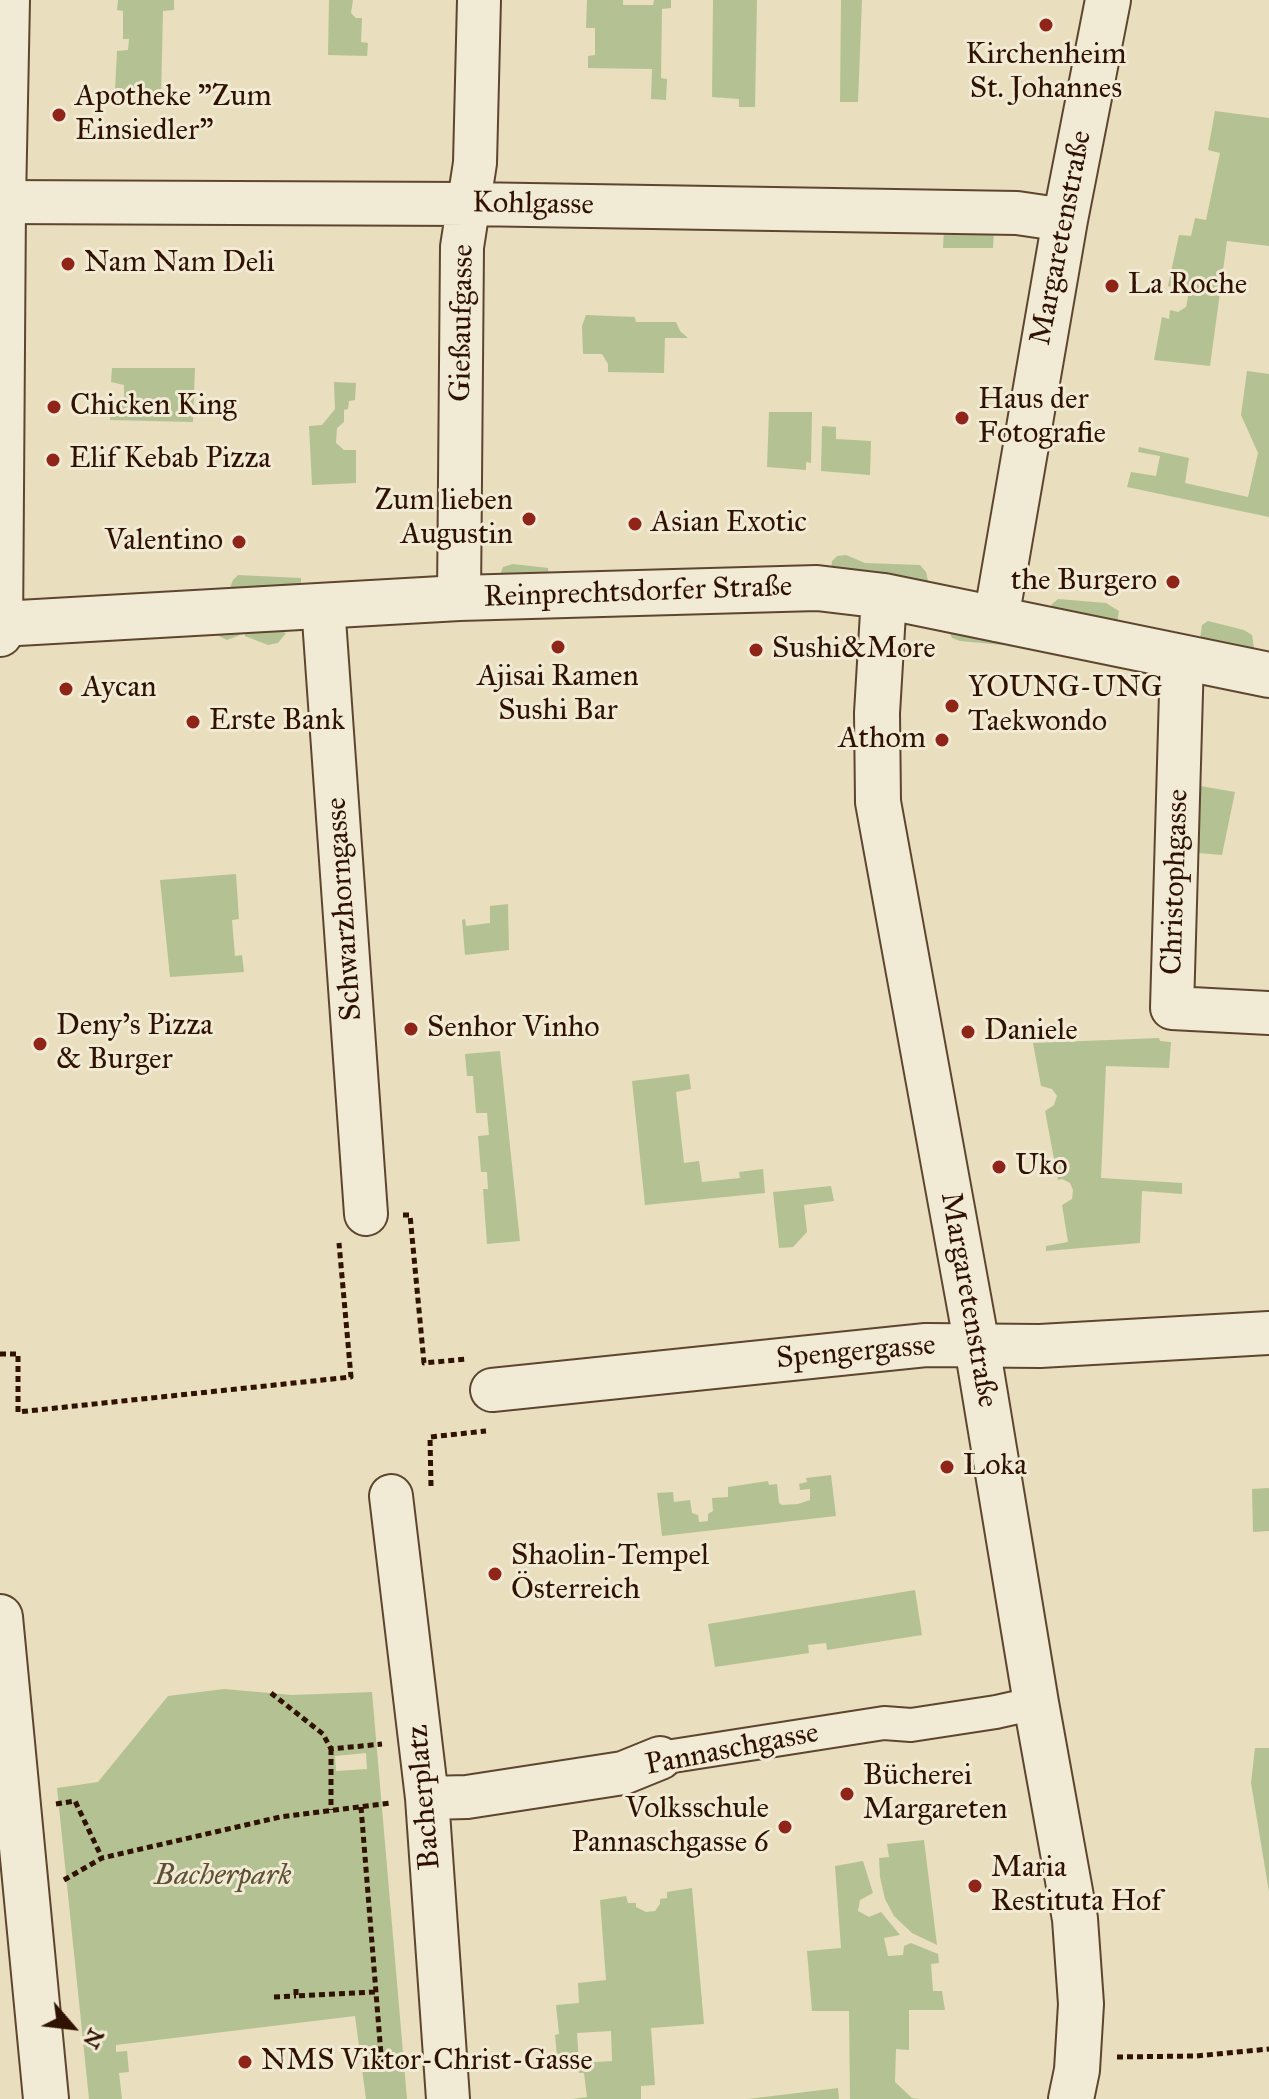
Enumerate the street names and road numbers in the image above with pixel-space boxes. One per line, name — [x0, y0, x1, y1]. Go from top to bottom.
street label: Margaretenstraße — [1024, 128, 1100, 348]
street label: Kohlgasse — [472, 186, 594, 224]
street label: Gießaufgasse — [444, 244, 482, 402]
street label: Reinprechtsdorfer Straße — [483, 570, 793, 616]
street label: Christophgasse — [1155, 788, 1197, 976]
street label: Schwarzhorngasse — [319, 796, 371, 1022]
street label: Margaretenstraße — [931, 1190, 1005, 1410]
street label: Spengergasse — [775, 1328, 937, 1378]
street label: Pannaschgasse — [642, 1716, 822, 1784]
street label: Bacherplatz — [401, 1723, 449, 1871]

